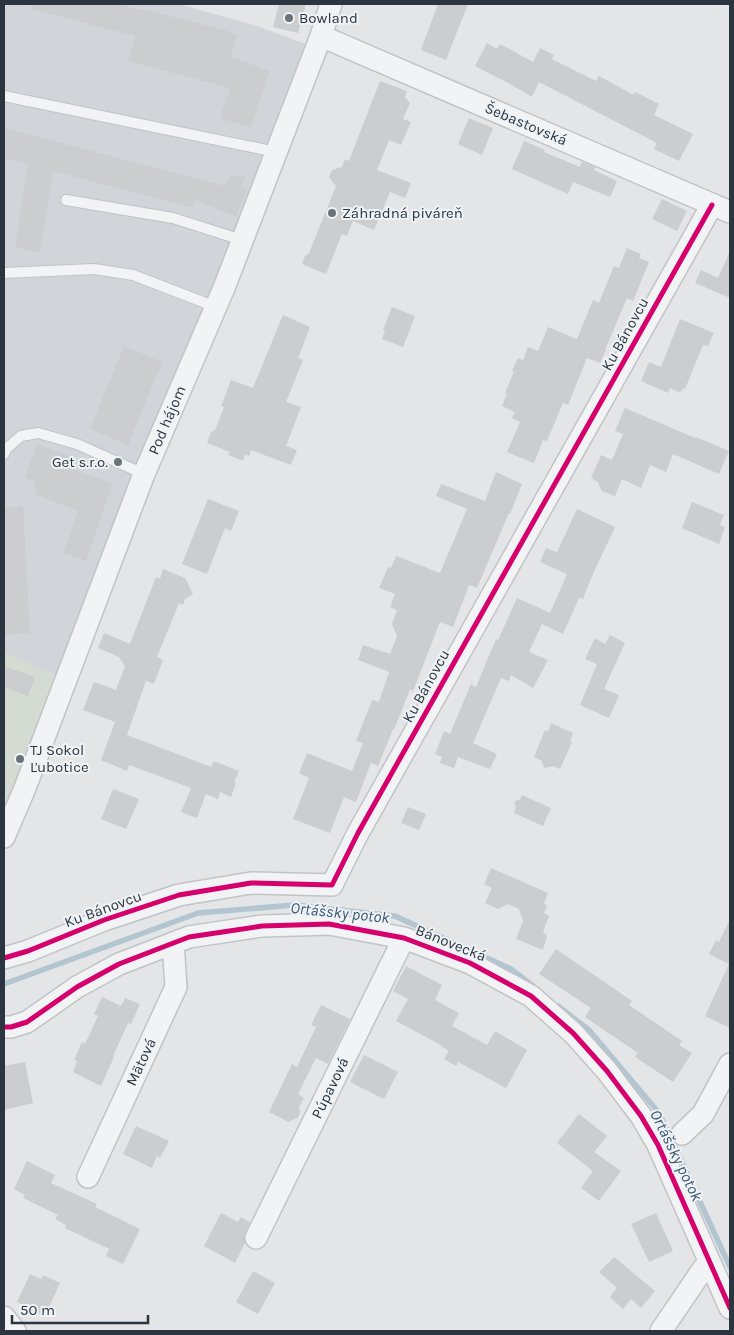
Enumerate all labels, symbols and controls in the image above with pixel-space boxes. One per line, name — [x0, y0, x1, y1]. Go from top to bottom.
place label: Bowland — [299, 9, 358, 27]
marker: Bowland — [283, 12, 295, 24]
street label: Šebastovská — [482, 99, 570, 149]
place label: Záhradná piváreň — [342, 204, 463, 222]
marker: Záhradná piváreň — [326, 207, 338, 219]
street label: Ku Bánovcu — [598, 294, 652, 374]
street label: Pod hájom — [144, 383, 190, 457]
place label: Get s.r.o. — [52, 453, 108, 471]
marker: Get s.r.o. — [112, 456, 124, 468]
street label: Ku Bánovcu — [399, 646, 453, 726]
place label: TJ Sokol Ľubotice — [30, 741, 89, 776]
marker: TJ Sokol Ľubotice — [14, 753, 26, 765]
street label: Ku Bánovcu — [62, 887, 144, 931]
water label: Ortášsky potok — [289, 898, 391, 927]
street label: Bánovecká — [413, 921, 489, 965]
street label: Mätová — [122, 1035, 160, 1089]
street label: Púpavová — [307, 1054, 353, 1122]
water label: Ortášsky potok — [646, 1106, 707, 1205]
scale bar — [12, 1292, 149, 1324]
text: 50 m — [20, 1301, 55, 1319]

